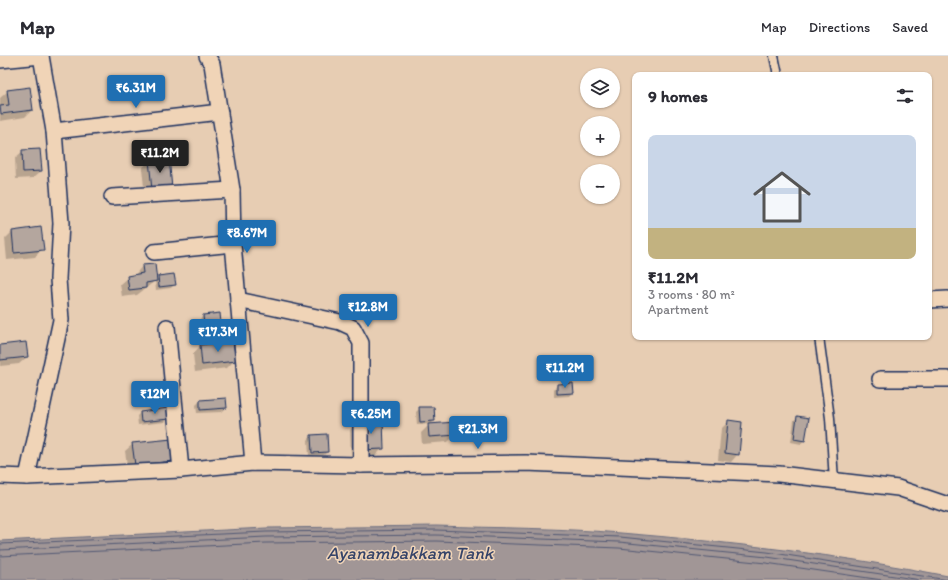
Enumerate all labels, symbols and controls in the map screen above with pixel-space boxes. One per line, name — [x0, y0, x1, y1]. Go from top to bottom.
text: Map — [20, 16, 55, 39]
text: Map — [761, 19, 787, 36]
text: Directions — [809, 19, 870, 36]
text: Saved — [892, 19, 928, 36]
map controls — [580, 68, 620, 204]
button: layers — [580, 68, 620, 108]
pin: ₹6.31M — [103, 75, 169, 109]
text: ₹6.31M — [116, 80, 156, 95]
icon: filters — [894, 85, 916, 107]
text: 9 homes — [648, 86, 708, 106]
button: + — [580, 116, 620, 156]
pin: ₹11.2M — [127, 140, 193, 174]
text: ₹11.2M — [141, 145, 179, 160]
icon: home — [746, 161, 818, 233]
button: − — [580, 164, 620, 204]
pin: ₹8.67M — [214, 220, 280, 254]
text: ₹8.67M — [227, 225, 267, 240]
text: ₹11.2M — [648, 267, 699, 287]
text: 3 rooms · 80 m² — [648, 287, 735, 302]
pin: ₹12.8M — [335, 294, 401, 328]
text: ₹12.8M — [348, 299, 388, 314]
text: Apartment — [648, 302, 709, 317]
pin: ₹17.3M — [185, 319, 251, 353]
text: ₹17.3M — [198, 324, 238, 339]
pin: ₹11.2M — [532, 355, 598, 389]
text: ₹11.2M — [546, 360, 584, 375]
pin: ₹12M — [131, 381, 179, 415]
text: ₹12M — [140, 386, 170, 401]
pin: ₹6.25M — [338, 401, 404, 435]
text: ₹6.25M — [351, 406, 391, 421]
pin: ₹21.3M — [445, 416, 511, 450]
text: ₹21.3M — [458, 421, 498, 436]
water label: Ayanambakkam Tank — [327, 542, 495, 564]

